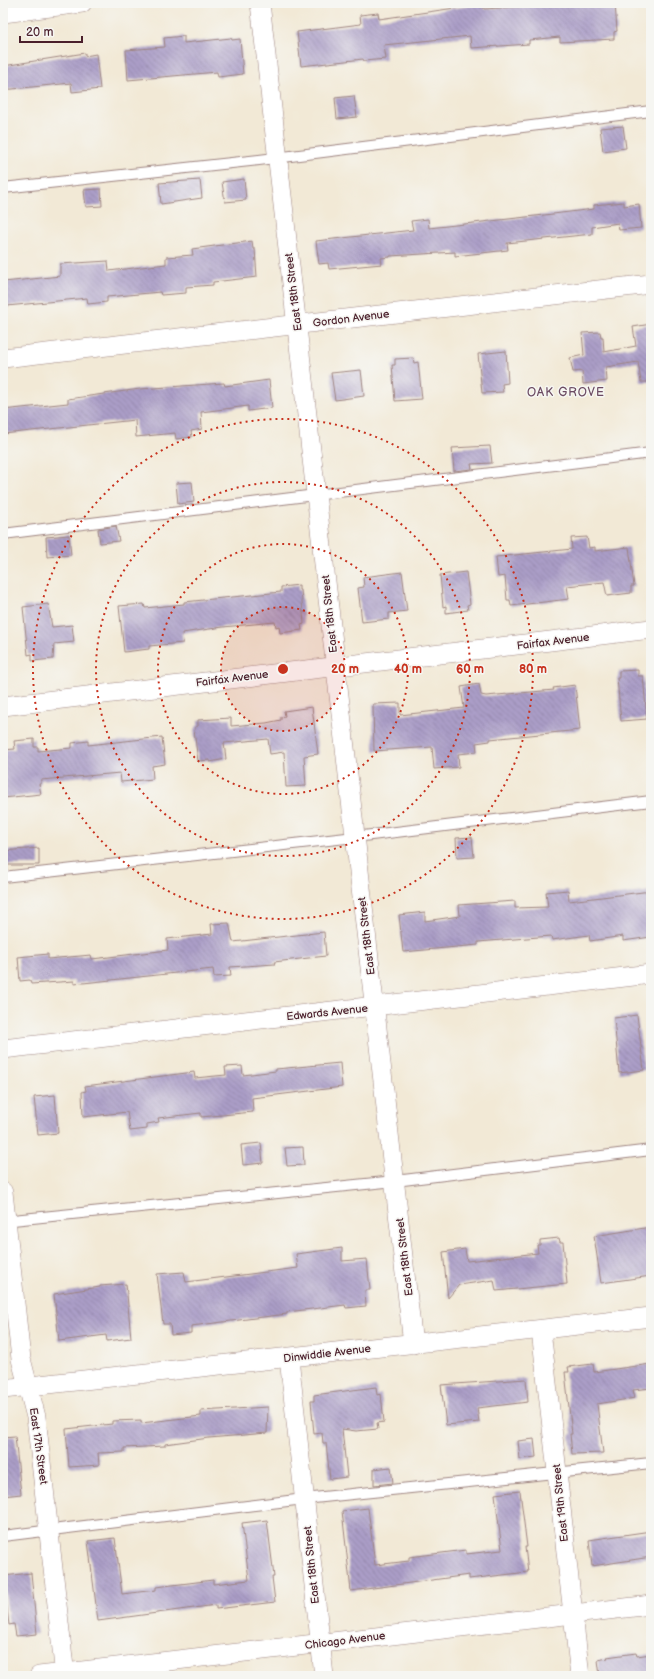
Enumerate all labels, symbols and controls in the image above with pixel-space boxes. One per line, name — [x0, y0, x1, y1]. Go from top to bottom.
scale bar — [20, 18, 82, 44]
text: 20 m — [26, 25, 53, 40]
street label: East 18th Street — [282, 252, 305, 332]
street label: Gordon Avenue — [312, 307, 390, 330]
district label: OAK GROVE — [527, 385, 605, 400]
street label: East 18th Street — [319, 574, 340, 654]
street label: Fairfax Avenue — [516, 631, 591, 652]
centre of rings — [276, 662, 290, 676]
text: 20 m — [331, 662, 359, 677]
text: 40 m — [394, 662, 422, 677]
text: 60 m — [456, 662, 484, 677]
text: 80 m — [519, 662, 547, 677]
street label: Fairfax Avenue — [195, 668, 270, 689]
street label: East 18th Street — [355, 896, 378, 976]
street label: Edwards Avenue — [286, 1002, 369, 1023]
street label: East 18th Street — [393, 1217, 416, 1297]
street label: Dinwiddie Avenue — [282, 1342, 372, 1365]
street label: East 17th Street — [27, 1407, 50, 1486]
street label: East 19th Street — [550, 1463, 571, 1543]
street label: East 18th Street — [301, 1525, 322, 1605]
street label: Chicago Avenue — [304, 1629, 387, 1652]

